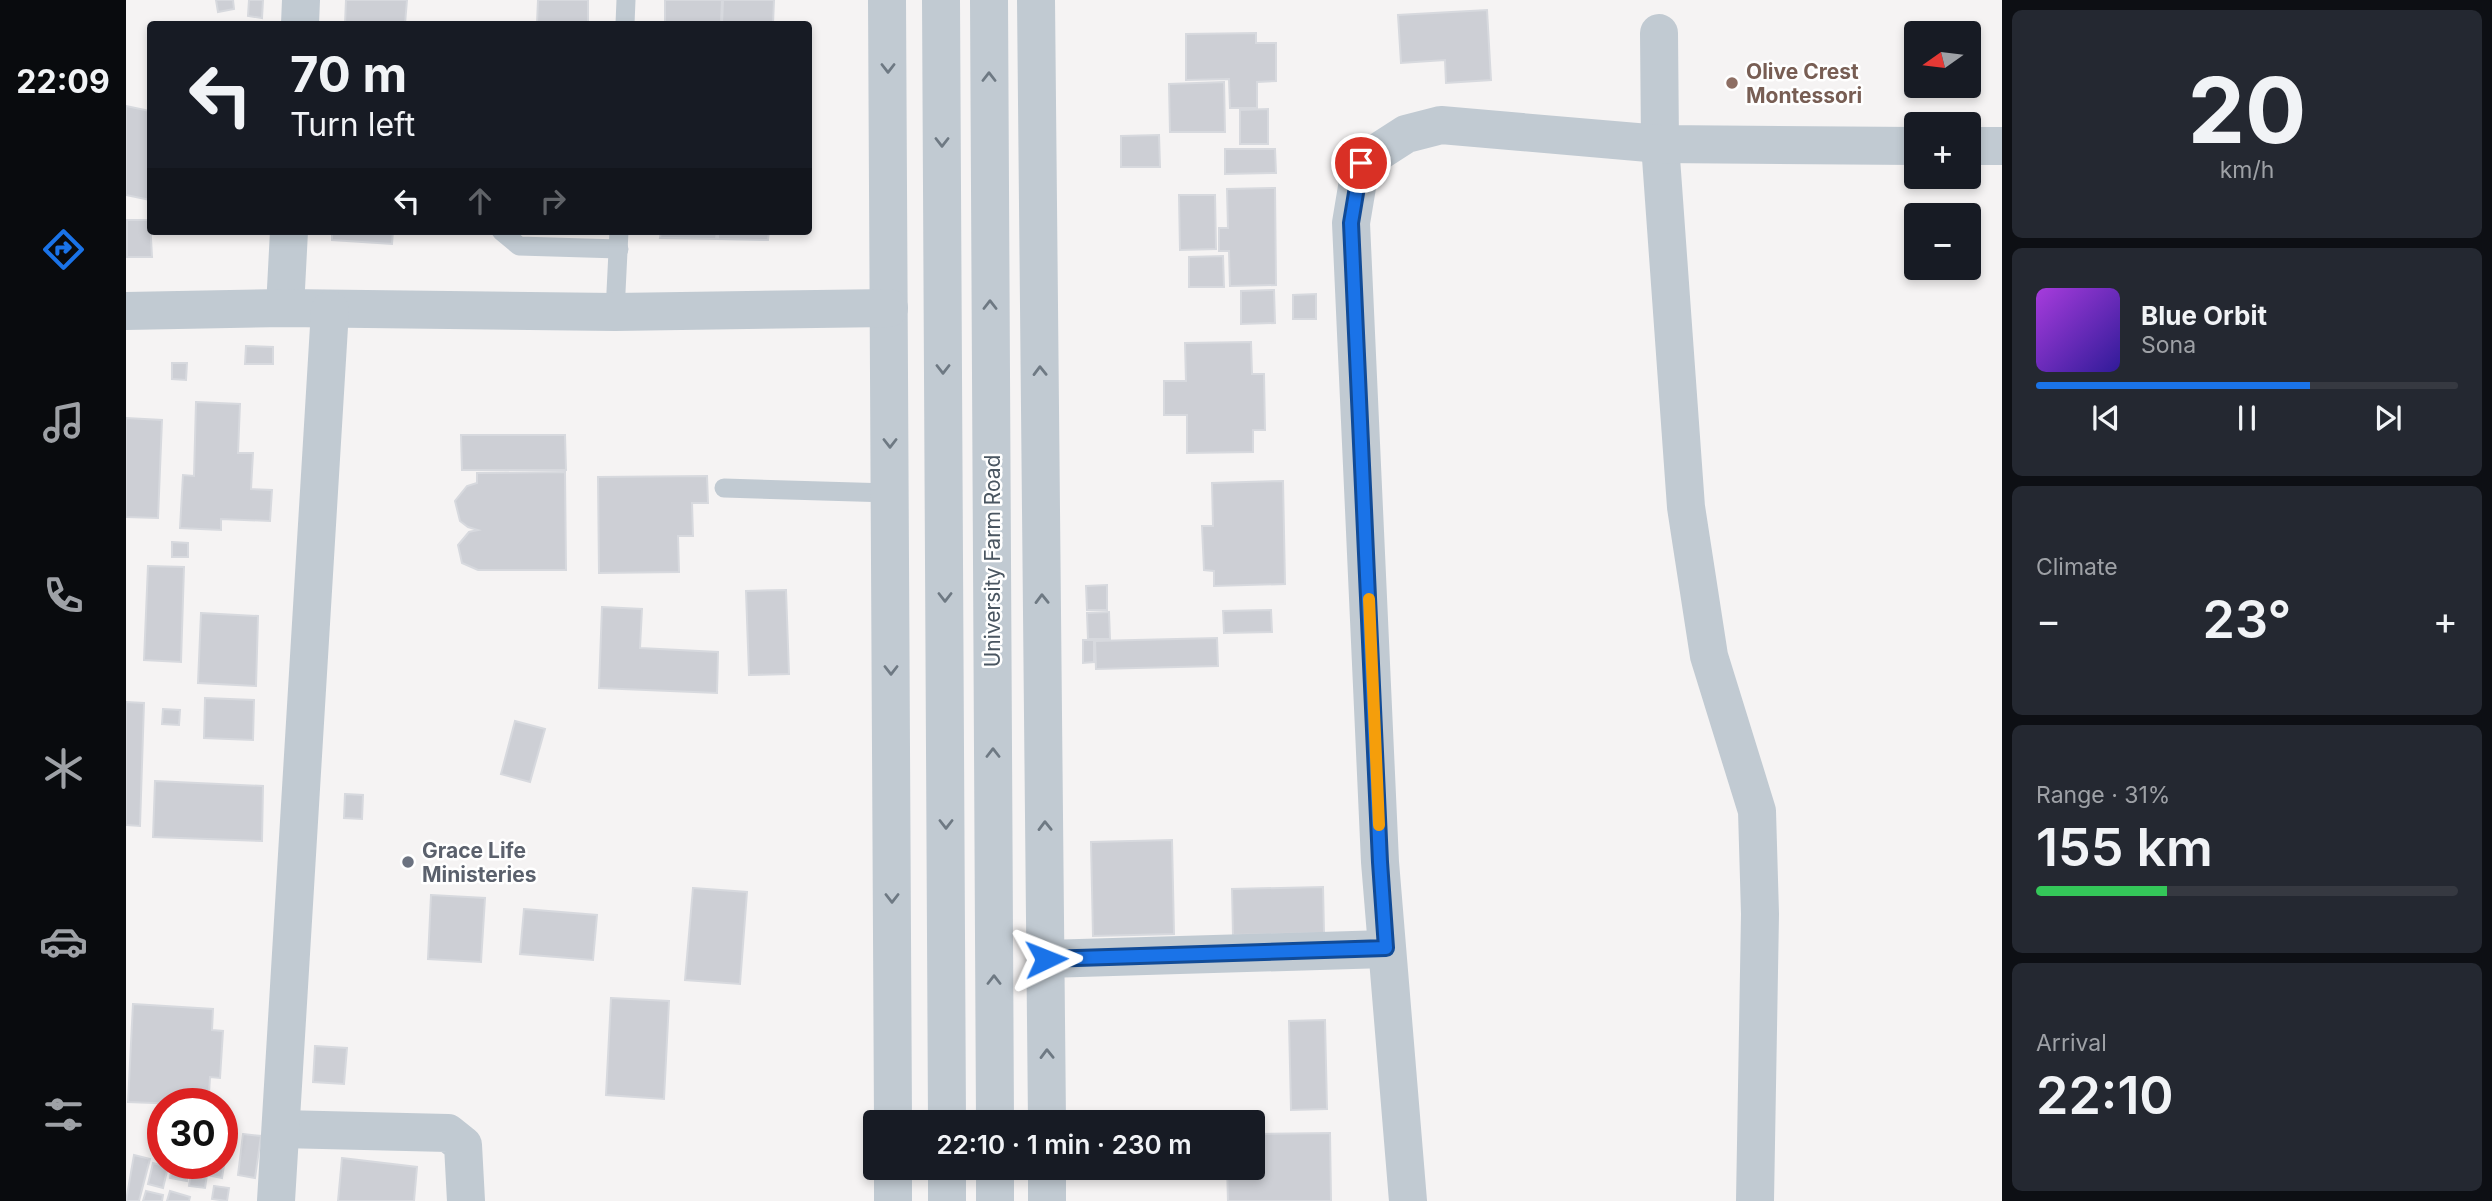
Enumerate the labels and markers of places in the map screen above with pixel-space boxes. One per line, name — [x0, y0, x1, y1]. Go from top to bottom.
place label: Olive Crest Montessori — [1746, 59, 1862, 108]
marker: Olive Crest Montessori — [1724, 75, 1740, 91]
pin — [1331, 133, 1391, 193]
place label: Grace Life Ministeries — [422, 838, 536, 887]
marker: Grace Life Ministeries — [400, 854, 416, 870]

